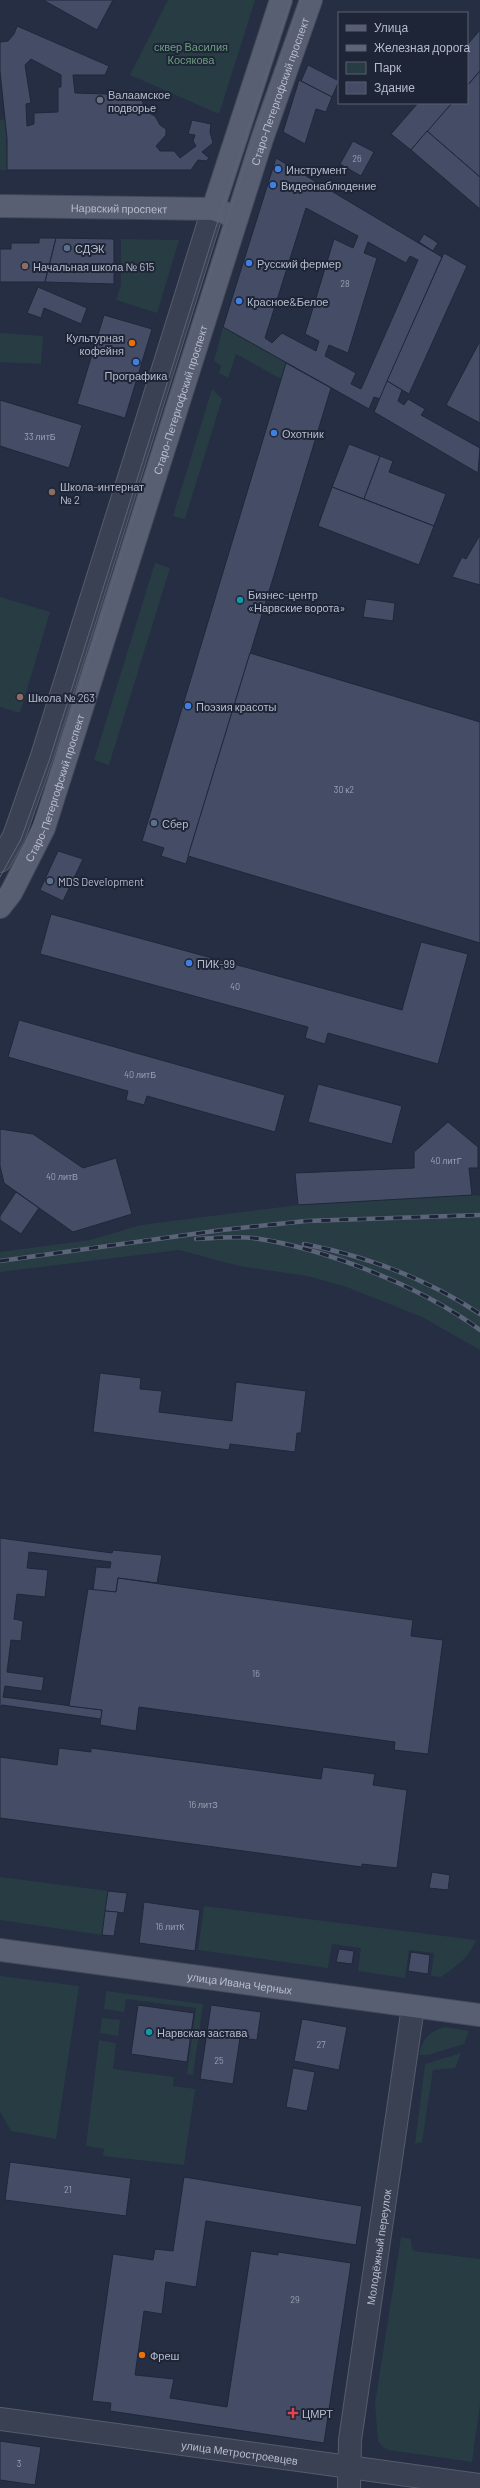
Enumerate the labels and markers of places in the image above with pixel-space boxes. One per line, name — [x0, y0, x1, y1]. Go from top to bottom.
place label: Валаамское подворье — [108, 88, 170, 114]
marker: Валаамское подворье — [95, 95, 105, 105]
place label: Инструмент — [286, 163, 347, 176]
marker: Инструмент — [273, 164, 283, 174]
place label: Видеонаблюдение — [281, 179, 376, 192]
marker: Видеонаблюдение — [268, 180, 278, 190]
place label: СДЭК — [75, 242, 105, 255]
marker: СДЭК — [62, 243, 72, 253]
place label: Русский фермер — [257, 257, 341, 270]
marker: Русский фермер — [244, 258, 254, 268]
place label: Начальная школа № 615 — [33, 260, 155, 273]
marker: Начальная школа № 615 — [20, 261, 30, 271]
place label: Красное&Белое — [247, 295, 328, 308]
marker: Красное&Белое — [234, 296, 244, 306]
place label: Культурная кофейня — [66, 331, 124, 357]
marker: Культурная кофейня — [127, 338, 137, 348]
marker: Прографика — [131, 357, 141, 367]
place label: Прографика — [105, 369, 168, 382]
place label: Охотник — [282, 427, 324, 440]
marker: Охотник — [269, 428, 279, 438]
place label: Школа-интернат № 2 — [60, 480, 144, 506]
marker: Школа-интернат № 2 — [47, 487, 57, 497]
place label: Бизнес-центр «Нарвские ворота» — [248, 588, 345, 614]
marker: Бизнес-центр «Нарвские ворота» — [235, 595, 245, 605]
place label: Школа № 263 — [28, 691, 95, 704]
marker: Школа № 263 — [15, 692, 25, 702]
place label: Поэзия красоты — [196, 700, 276, 713]
marker: Поэзия красоты — [183, 701, 193, 711]
place label: Сбер — [162, 817, 188, 830]
marker: Сбер — [149, 818, 159, 828]
place label: MDS Development — [58, 875, 144, 888]
marker: MDS Development — [45, 876, 55, 886]
place label: ПИК-99 — [197, 957, 235, 970]
marker: ПИК-99 — [184, 958, 194, 968]
place label: Нарвская застава — [157, 2026, 248, 2039]
marker: Нарвская застава — [144, 2027, 154, 2037]
place label: Фреш — [150, 2349, 180, 2362]
marker: Фреш — [137, 2350, 147, 2360]
marker: ЦМРТ — [287, 2407, 299, 2419]
place label: ЦМРТ — [302, 2407, 333, 2420]

